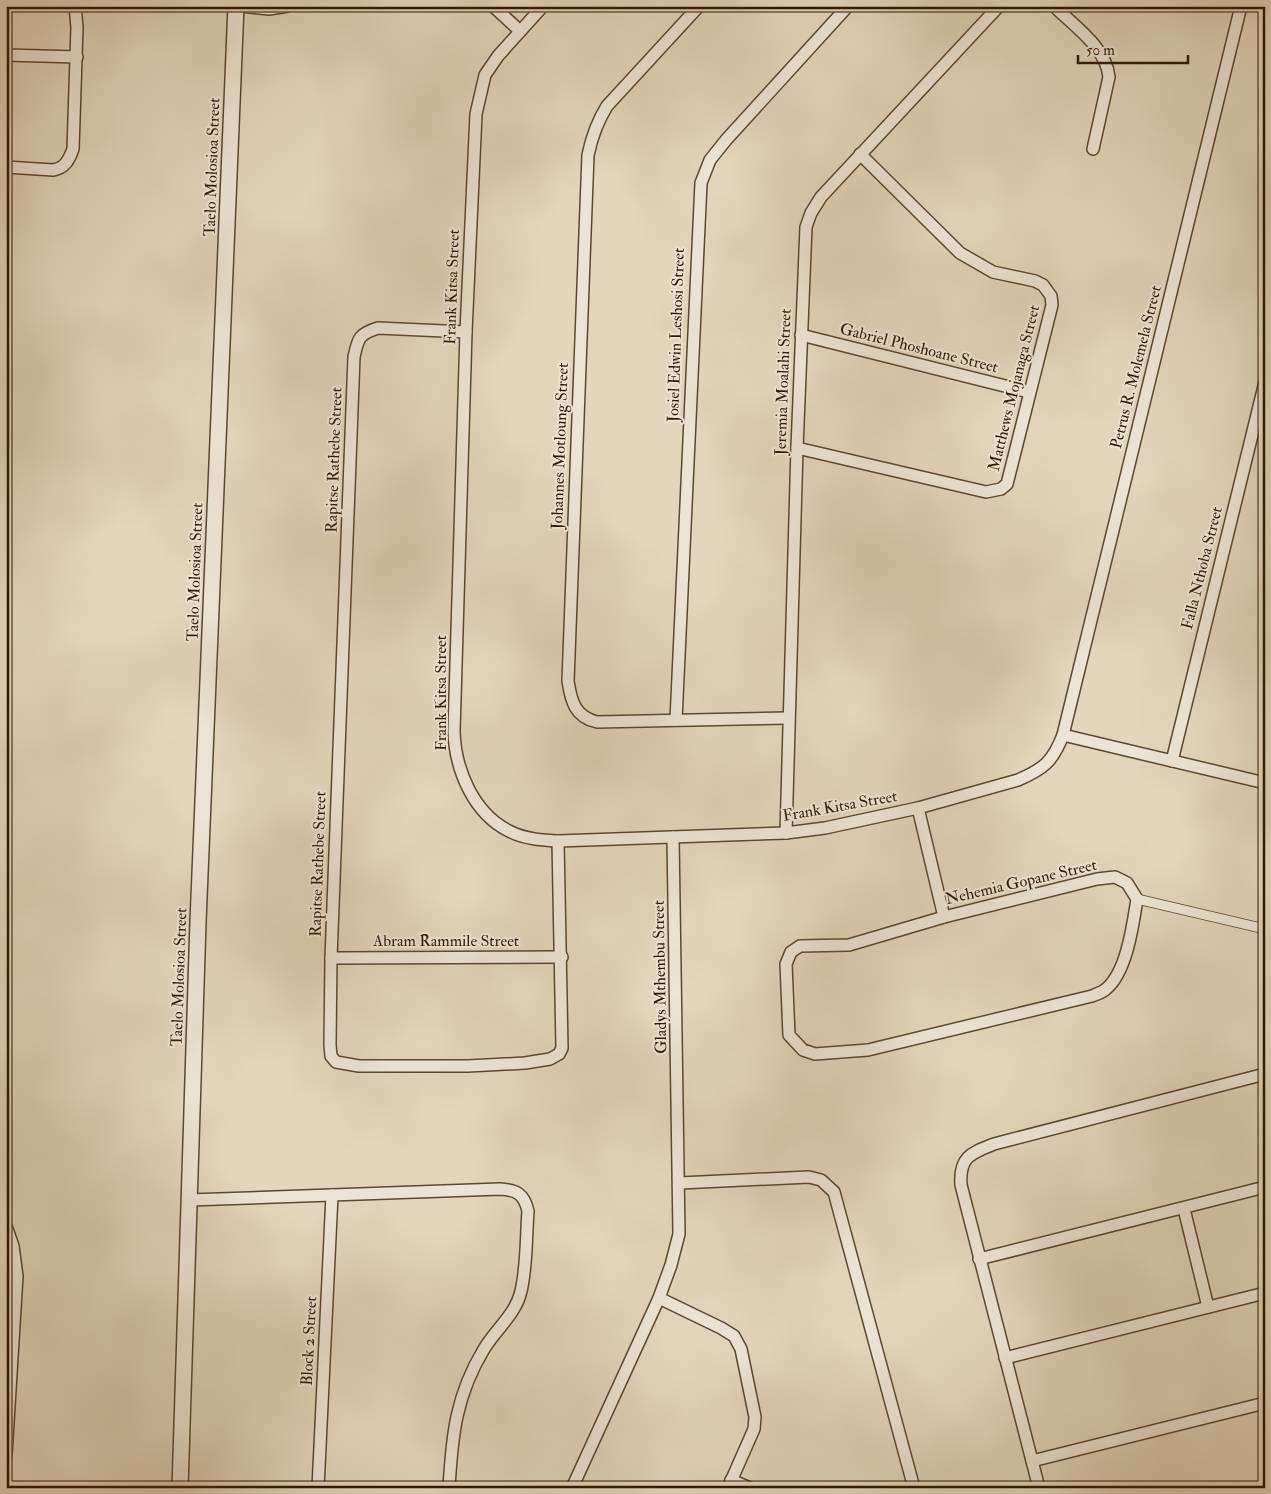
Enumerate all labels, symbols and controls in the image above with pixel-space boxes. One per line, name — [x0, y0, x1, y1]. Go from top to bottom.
scale bar — [1078, 32, 1188, 64]
text: 50 m — [1086, 41, 1115, 60]
street label: Taelo Molosioa Street — [200, 97, 224, 237]
street label: Frank Kitsa Street — [440, 229, 464, 345]
street label: Josiel Edwin Leshosi Street — [663, 248, 690, 423]
street label: Petrus R. Molemela Street — [1106, 283, 1166, 451]
street label: Matthews Mojanaga Street — [984, 303, 1044, 473]
street label: Jeremia Moalahi Street — [770, 308, 797, 457]
street label: Gabriel Phoshoane Street — [838, 319, 1000, 377]
street label: Johannes Motloung Street — [547, 362, 574, 531]
street label: Rapitse Rathebe Street — [321, 387, 348, 533]
street label: Taelo Molosioa Street — [183, 502, 207, 642]
street label: Falla Nthoba Street — [1177, 504, 1227, 632]
street label: Frank Kitsa Street — [431, 635, 451, 751]
street label: Frank Kitsa Street — [781, 786, 899, 826]
street label: Rapitse Rathebe Street — [305, 791, 332, 937]
street label: Nehemia Gopane Street — [943, 855, 1099, 910]
street label: Gladys Mthembu Street — [649, 900, 671, 1054]
street label: Taelo Molosioa Street — [167, 907, 191, 1047]
street label: Abram Rammile Street — [372, 931, 519, 951]
street label: Block 2 Street — [297, 1296, 321, 1386]

